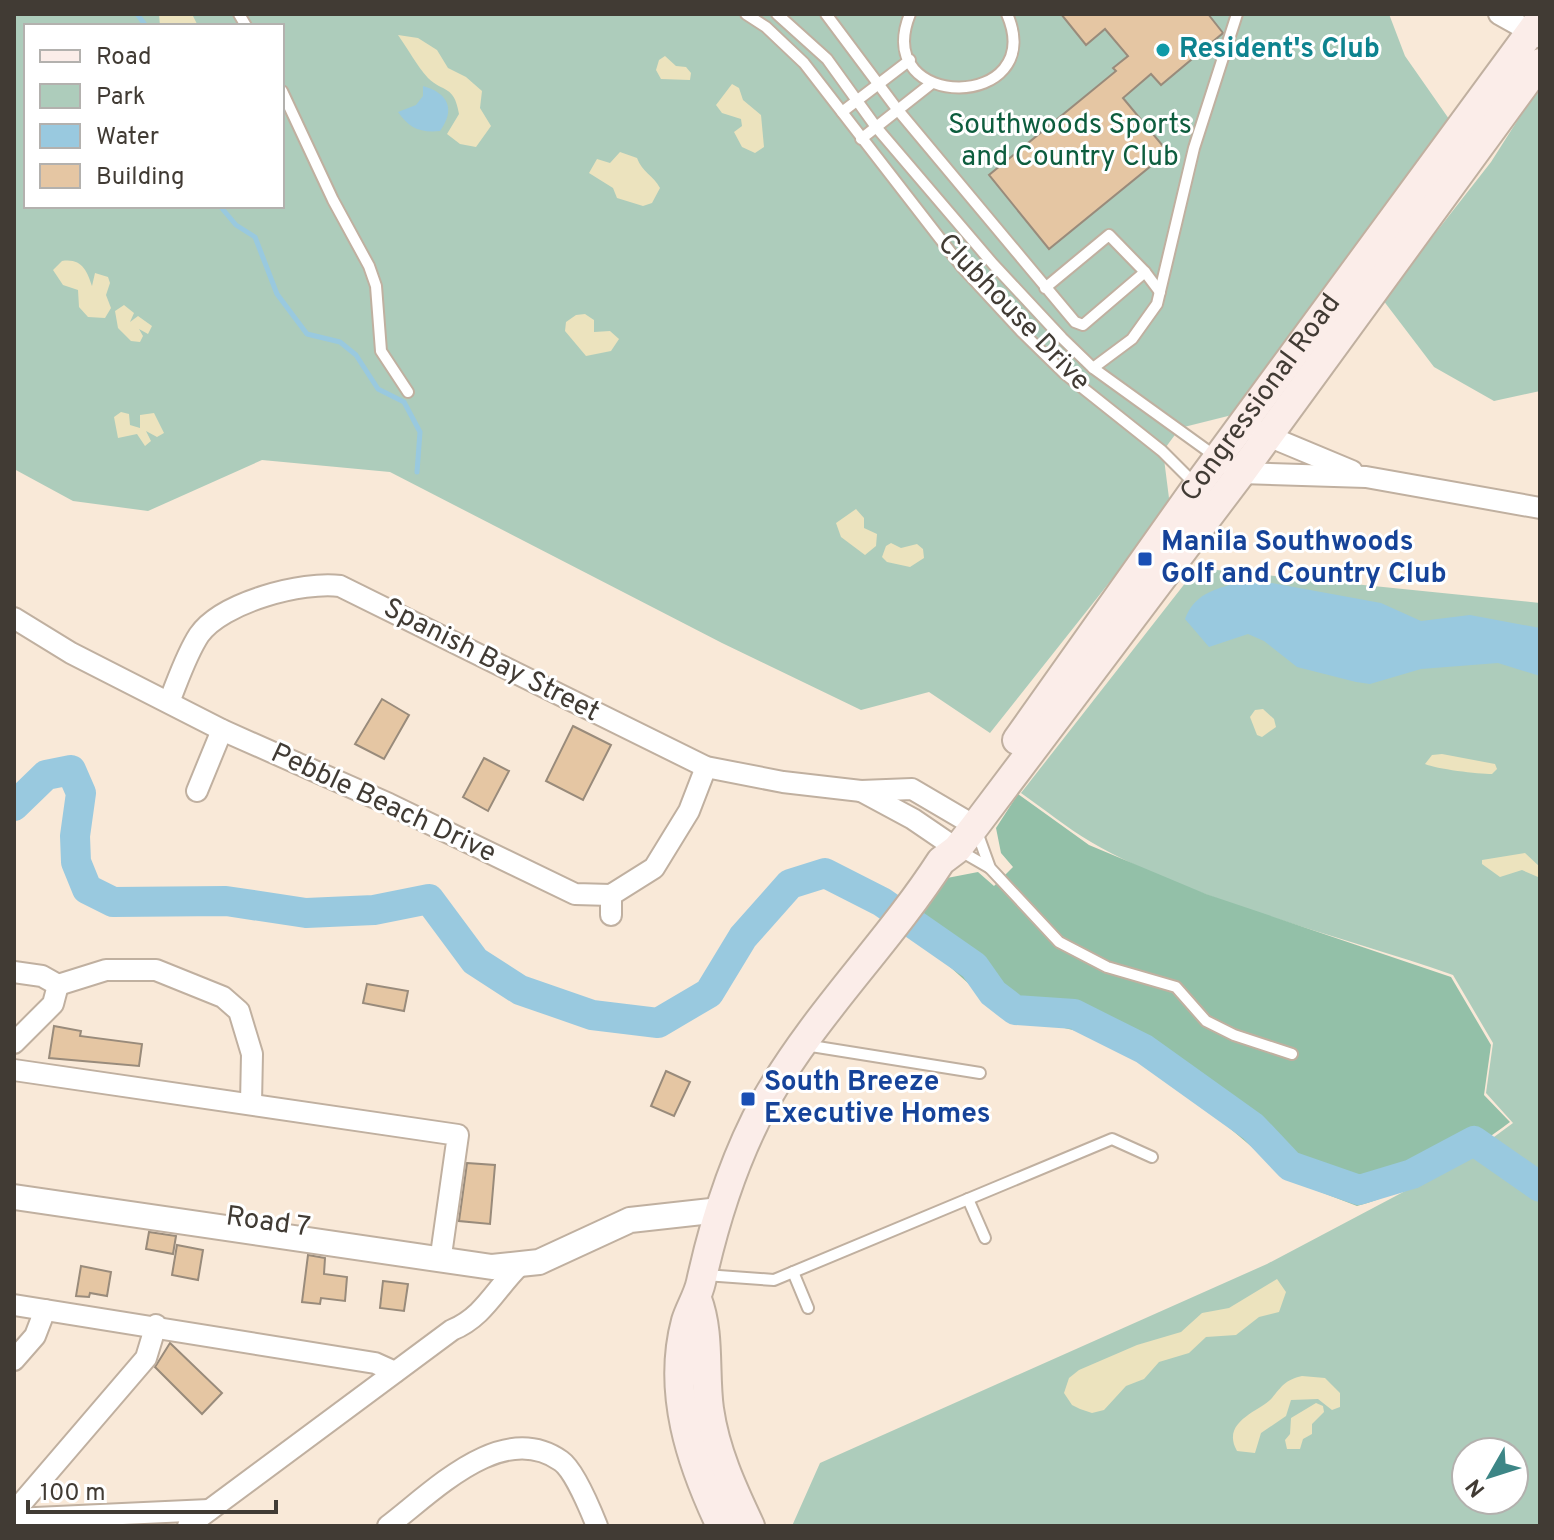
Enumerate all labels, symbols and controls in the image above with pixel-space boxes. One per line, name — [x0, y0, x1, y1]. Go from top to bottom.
legend — [24, 24, 284, 208]
place label: Resident's Club — [1179, 32, 1380, 68]
marker: Resident's Club — [1154, 41, 1172, 59]
text: Road — [96, 43, 152, 73]
text: Park — [96, 83, 146, 113]
park label: Southwoods Sports and Country Club — [948, 108, 1192, 176]
text: Water — [96, 123, 159, 153]
text: Building — [96, 163, 185, 193]
street label: Clubhouse Drive — [929, 227, 1097, 399]
street label: Congressional Road — [1173, 287, 1350, 509]
place label: Manila Southwoods Golf and Country Club — [1161, 525, 1447, 593]
marker: Manila Southwoods Golf and Country Club — [1136, 550, 1154, 568]
street label: Spanish Bay Street — [377, 591, 605, 731]
street label: Pebble Beach Drive — [265, 736, 501, 872]
place label: South Breeze Executive Homes — [764, 1065, 990, 1133]
marker: South Breeze Executive Homes — [739, 1090, 757, 1108]
street label: Road 7 — [223, 1199, 313, 1247]
north arrow — [1450, 1436, 1530, 1516]
scale bar — [28, 1464, 276, 1514]
text: N — [1461, 1472, 1492, 1502]
text: 100 m — [40, 1479, 106, 1509]

